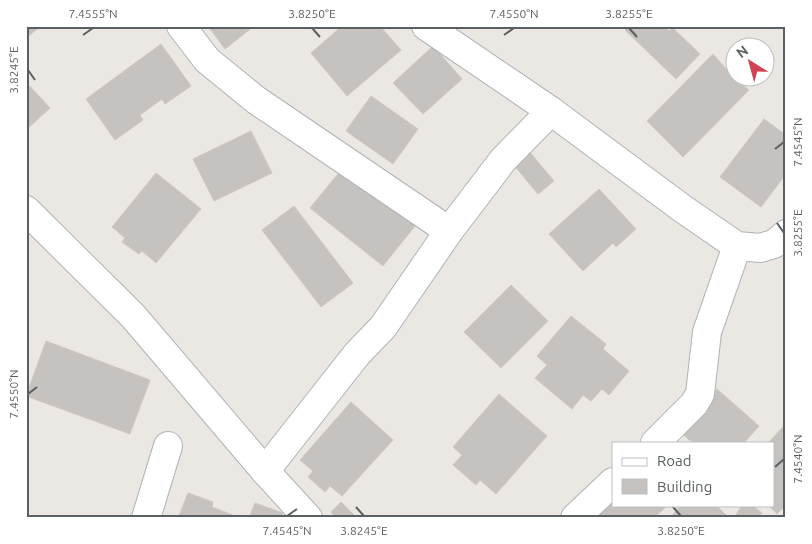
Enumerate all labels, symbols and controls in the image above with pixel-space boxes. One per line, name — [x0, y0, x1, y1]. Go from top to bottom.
text: 7.4555°N — [68, 7, 118, 20]
text: 3.8250°E — [288, 7, 336, 20]
text: 7.4550°N — [489, 7, 539, 20]
text: 3.8255°E — [605, 7, 653, 20]
north arrow — [724, 38, 774, 88]
text: N — [733, 42, 751, 61]
text: 3.8245°E — [7, 46, 20, 94]
text: 7.4545°N — [791, 117, 804, 167]
text: 3.8255°E — [791, 209, 804, 257]
text: 7.4550°N — [7, 369, 20, 419]
text: 7.4540°N — [791, 434, 804, 484]
legend — [612, 442, 774, 506]
text: Road — [657, 452, 692, 469]
text: Building — [657, 478, 712, 495]
text: 7.4545°N — [262, 524, 312, 537]
text: 3.8245°E — [340, 524, 388, 537]
text: 3.8250°E — [657, 524, 705, 537]

